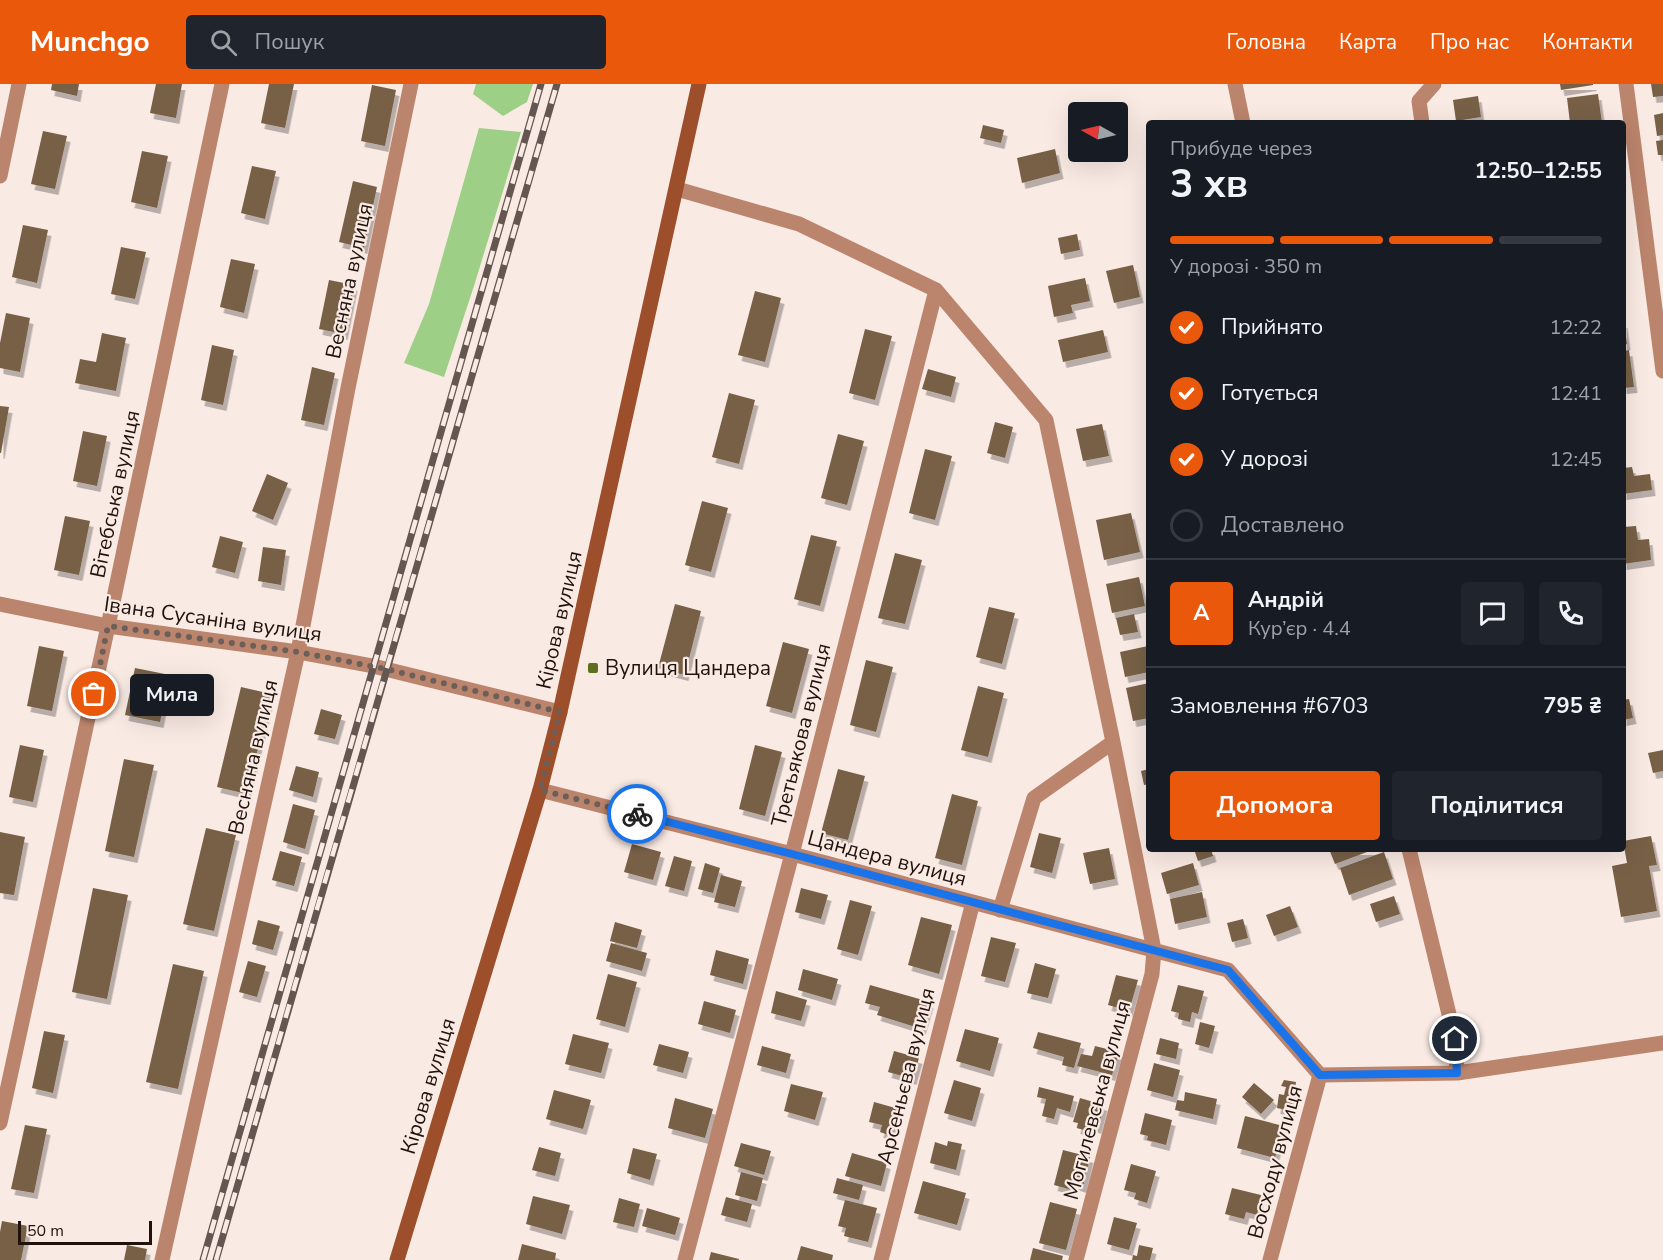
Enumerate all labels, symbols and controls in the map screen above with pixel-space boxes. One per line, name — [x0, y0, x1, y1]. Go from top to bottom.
search box — [186, 15, 606, 69]
text: Munchgo — [30, 23, 150, 61]
icon: search — [207, 26, 240, 59]
text: Пошук — [255, 27, 324, 57]
text: Головна — [1226, 28, 1306, 56]
text: Карта — [1339, 28, 1397, 56]
text: Про нас — [1430, 28, 1509, 56]
text: Контакти — [1542, 28, 1633, 56]
north arrow — [1068, 102, 1128, 162]
map controls — [1068, 102, 1128, 162]
text: Прибуде через — [1170, 135, 1312, 162]
text: 12:50–12:55 — [1474, 156, 1602, 186]
text: 3 хв — [1170, 158, 1248, 211]
street label: Весняна вулиця — [319, 201, 379, 361]
text: У дорозі · 350 m — [1170, 253, 1322, 280]
icon: check — [1170, 311, 1203, 344]
text: Прийнято — [1221, 312, 1323, 342]
text: 12:22 — [1549, 314, 1602, 341]
icon: check — [1170, 377, 1203, 410]
text: Готується — [1221, 378, 1319, 408]
text: 12:41 — [1549, 380, 1602, 407]
street label: Вітебська вулиця — [84, 408, 146, 580]
icon: check — [1170, 443, 1203, 476]
text: У дорозі — [1221, 444, 1308, 474]
text: 12:45 — [1549, 446, 1602, 473]
text: Доставлено — [1221, 510, 1345, 540]
street label: Кірова вулиця — [529, 548, 589, 692]
button: chat — [1461, 582, 1524, 645]
button: phone — [1539, 582, 1602, 645]
text: Андрій — [1248, 585, 1324, 615]
street label: Івана Сусаніна вулиця — [102, 590, 324, 648]
text: А — [1193, 598, 1210, 628]
text: Кур’єр · 4.4 — [1248, 615, 1351, 642]
street label: Третьякова вулиця — [765, 640, 837, 830]
place label: Вулиця Цандера — [605, 654, 771, 682]
marker: Вулиця Цандера — [586, 661, 600, 675]
pin — [68, 668, 119, 719]
callout: Мила — [130, 673, 214, 715]
icon: bag — [77, 677, 110, 710]
street label: Весняна вулиця — [222, 677, 284, 837]
text: Мила — [146, 681, 198, 708]
text: Замовлення #6703 — [1170, 691, 1369, 721]
text: 795 ₴ — [1543, 691, 1602, 721]
button: Допомога — [1170, 771, 1380, 840]
button: Поділитися — [1392, 771, 1602, 840]
courier — [607, 784, 667, 844]
icon: bike — [621, 798, 654, 831]
street label: Цандера вулиця — [805, 823, 969, 893]
street label: Арсеньєва вулиця — [870, 985, 942, 1167]
street label: Могилевська вулиця — [1057, 997, 1137, 1203]
pin — [1429, 1013, 1480, 1064]
street label: Кірова вулиця — [394, 1014, 462, 1158]
icon: home — [1438, 1022, 1471, 1055]
street label: Восходу вулиця — [1241, 1082, 1309, 1242]
scale bar — [18, 1218, 152, 1246]
text: 50 m — [27, 1220, 64, 1242]

